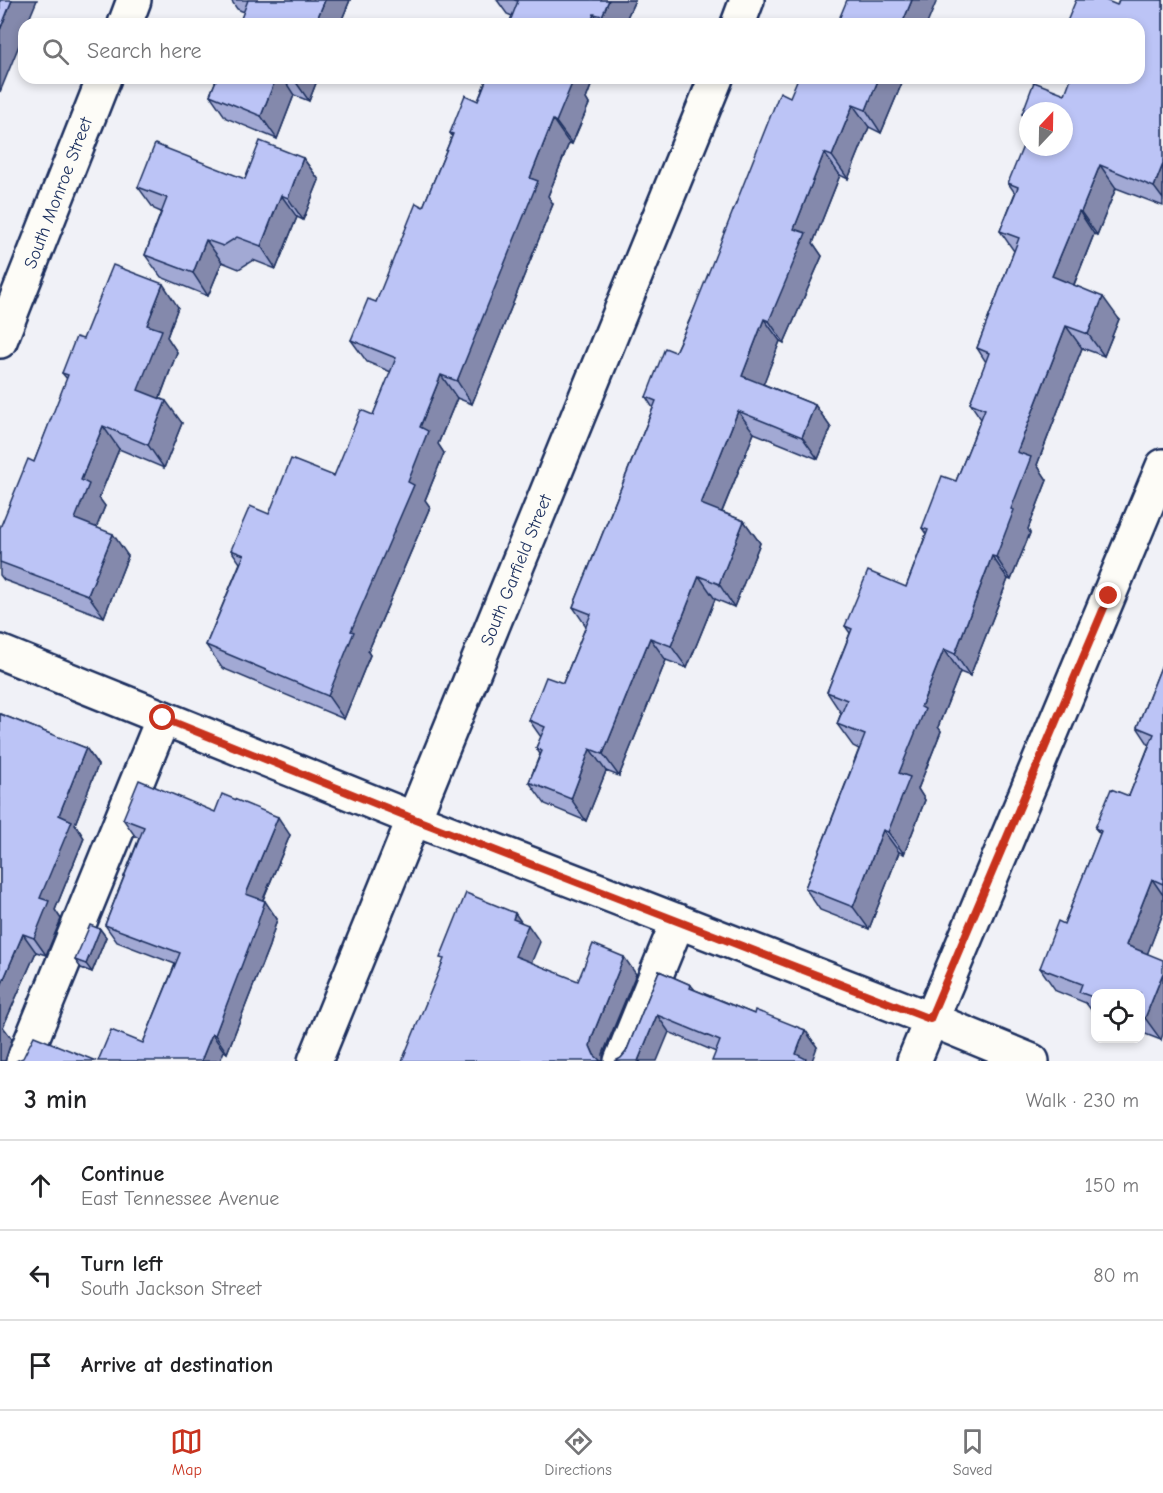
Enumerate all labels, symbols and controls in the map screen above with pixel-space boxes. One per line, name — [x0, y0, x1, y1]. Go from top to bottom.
search box — [18, 18, 1145, 84]
icon: search — [39, 35, 72, 68]
text: Search here — [87, 38, 202, 64]
north arrow — [1019, 102, 1073, 156]
street label: South Monroe Street — [20, 114, 97, 272]
street label: South Garfield Street — [476, 491, 557, 649]
route end — [1095, 582, 1121, 608]
route start — [149, 704, 175, 730]
map controls — [1091, 989, 1145, 1043]
button: locate — [1091, 989, 1145, 1043]
text: 3 min — [24, 1085, 87, 1115]
text: Walk · 230 m — [1026, 1089, 1139, 1112]
text: Continue — [81, 1161, 164, 1187]
icon: ahead — [24, 1169, 57, 1202]
text: 150 m — [1085, 1174, 1139, 1197]
text: East Tennessee Avenue — [81, 1187, 279, 1210]
text: Turn left — [81, 1251, 163, 1277]
icon: left — [24, 1259, 57, 1292]
text: 80 m — [1093, 1264, 1139, 1287]
text: South Jackson Street — [81, 1277, 261, 1300]
icon: arrive — [24, 1349, 57, 1382]
text: Arrive at destination — [81, 1352, 273, 1378]
tab: Map — [170, 1425, 203, 1479]
tab: Directions — [544, 1425, 612, 1479]
tab: Saved — [953, 1425, 993, 1479]

